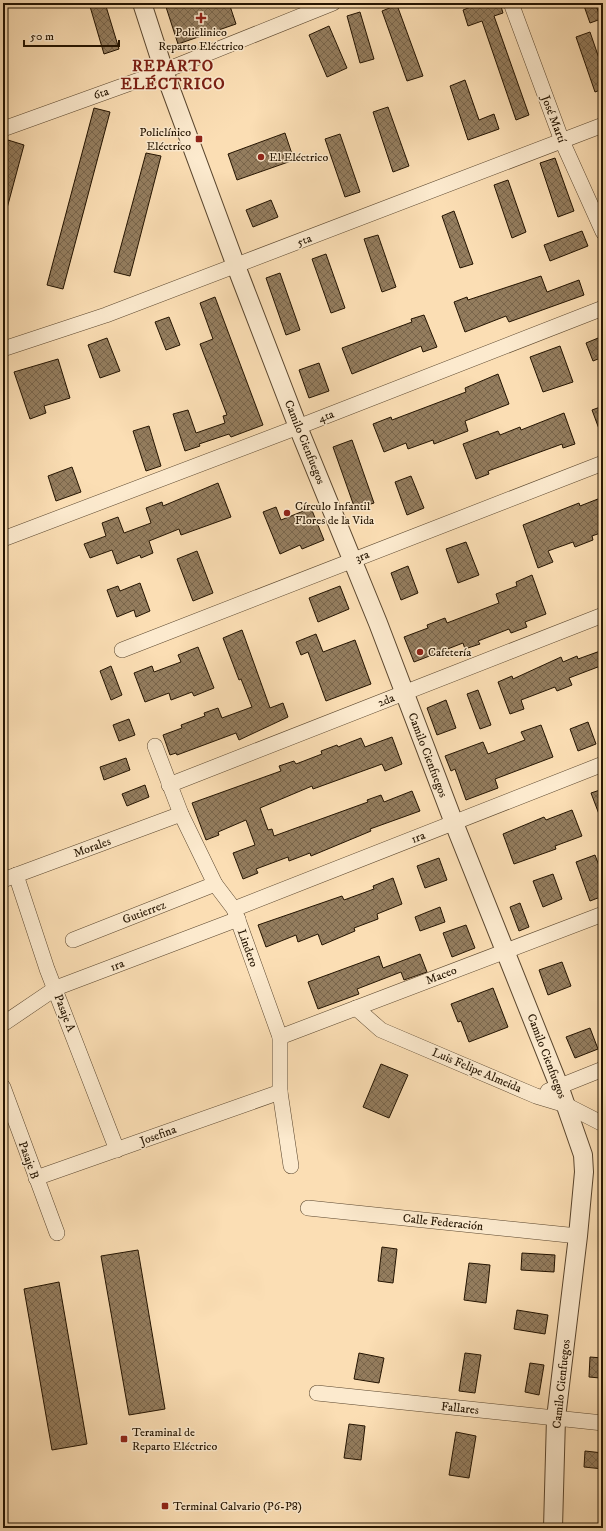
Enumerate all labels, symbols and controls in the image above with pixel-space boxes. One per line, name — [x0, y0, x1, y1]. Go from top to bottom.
marker: Policlinico Reparto Eléctrico — [195, 12, 207, 24]
scale bar — [24, 22, 119, 48]
place label: Policlinico Reparto Eléctrico — [158, 25, 244, 54]
text: 50 m — [30, 29, 54, 44]
district label: REPARTO ELÉCTRICO — [120, 56, 226, 94]
street label: 6ta — [92, 84, 112, 103]
street label: José Martí — [537, 92, 570, 146]
place label: Policlínico Eléctrico — [140, 125, 191, 154]
marker: Policlínico Eléctrico — [194, 134, 204, 144]
place label: El Eléctrico — [269, 150, 328, 165]
marker: El Eléctrico — [256, 152, 266, 162]
street label: 5ta — [295, 230, 315, 250]
street label: Camilo Cienfuegos — [281, 398, 328, 487]
street label: 4ta — [316, 406, 337, 426]
place label: Círculo Infantil Flores de la Vida — [295, 499, 375, 528]
marker: Círculo Infantil Flores de la Vida — [282, 508, 292, 518]
street label: 3ra — [353, 547, 372, 566]
place label: Cafetería — [428, 645, 472, 660]
marker: Cafetería — [415, 647, 425, 657]
street label: 2da — [376, 690, 398, 711]
street label: Camilo Cienfuegos — [404, 711, 451, 800]
street label: 1ra — [409, 828, 428, 847]
street label: Morales — [71, 834, 113, 861]
street label: Gutierrez — [120, 897, 168, 928]
street label: Lindero — [234, 927, 261, 969]
street label: 1ra — [108, 956, 127, 975]
street label: Maceo — [424, 963, 459, 988]
street label: Pasaje A — [50, 992, 79, 1035]
street label: Camilo Cienfuegos — [523, 1012, 570, 1101]
street label: Luis Felipe Almeida — [430, 1045, 525, 1096]
street label: Josefina — [137, 1122, 179, 1149]
street label: Pasaje B — [15, 1139, 42, 1181]
street label: Calle Federación — [402, 1211, 485, 1234]
street label: Camilo Cienfuegos — [549, 1339, 574, 1429]
street label: Fallares — [440, 1399, 480, 1418]
place label: Teraminal de Reparto Eléctrico — [132, 1425, 217, 1454]
marker: Teraminal de Reparto Eléctrico — [119, 1434, 129, 1444]
place label: Terminal Calvario (P6-P8) — [173, 1499, 302, 1514]
marker: Terminal Calvario (P6-P8) — [160, 1501, 170, 1511]

